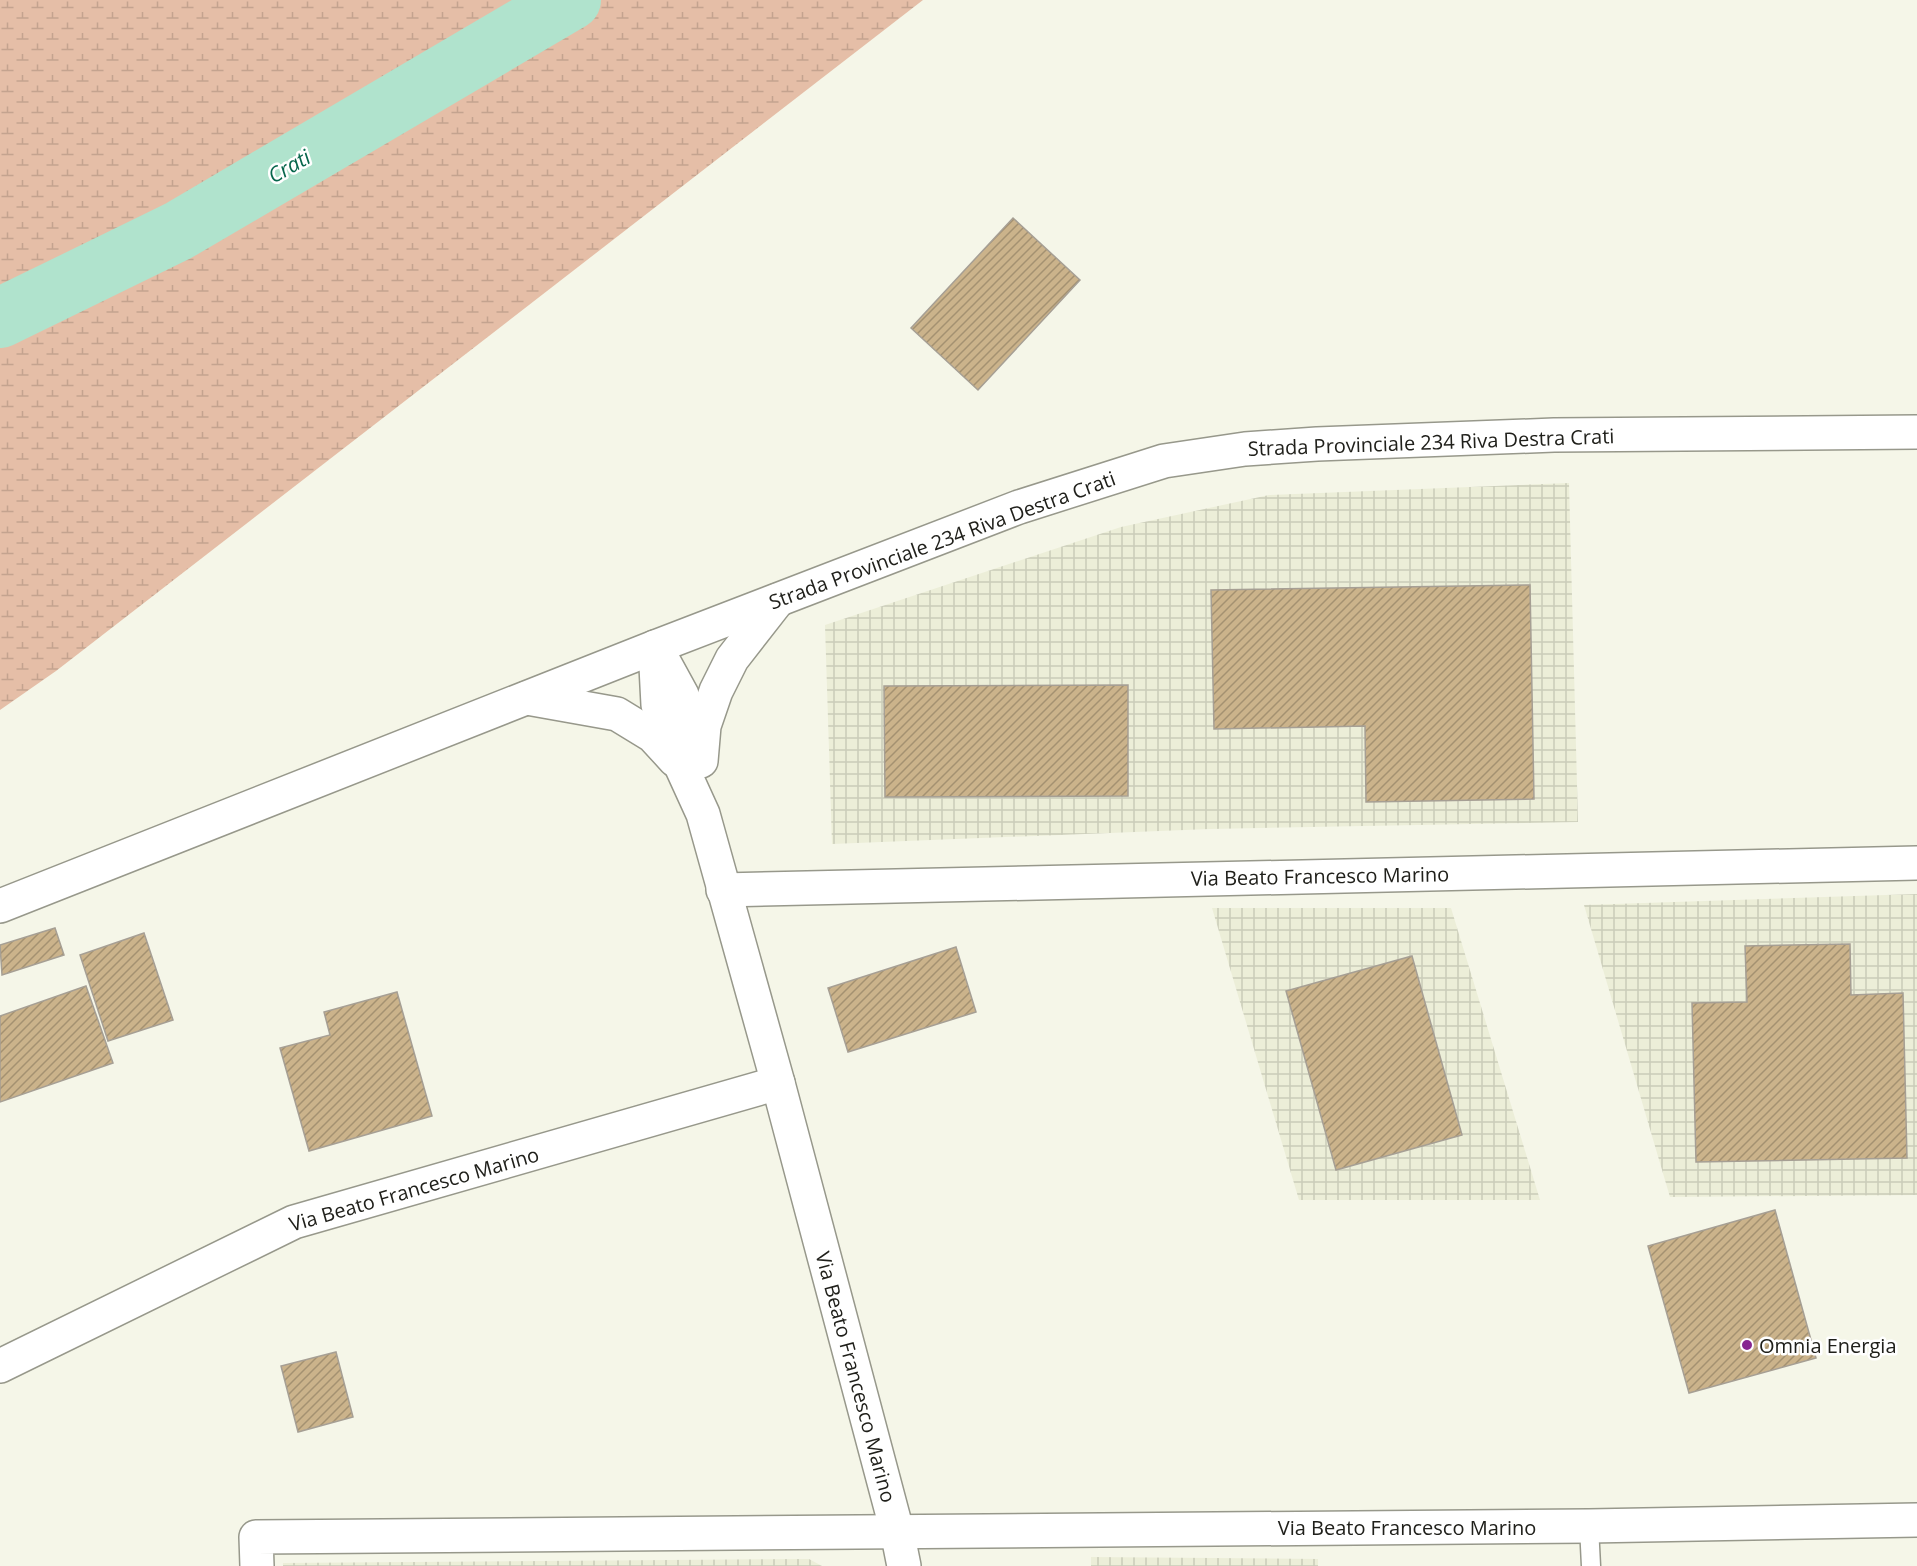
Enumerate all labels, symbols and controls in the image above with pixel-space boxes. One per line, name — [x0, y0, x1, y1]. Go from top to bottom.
water label: Crati — [263, 142, 316, 189]
street label: Strada Provinciale 234 Riva Destra Crati — [1247, 422, 1615, 462]
street label: Strada Provinciale 234 Riva Destra Crati — [765, 465, 1119, 615]
street label: Via Beato Francesco Marino — [1191, 860, 1449, 892]
street label: Via Beato Francesco Marino — [286, 1140, 542, 1238]
street label: Via Beato Francesco Marino — [810, 1249, 902, 1505]
place label: Omnia Energia — [1759, 1332, 1897, 1359]
marker: Omnia Energia — [1740, 1338, 1754, 1352]
street label: Via Beato Francesco Marino — [1278, 1514, 1536, 1541]

